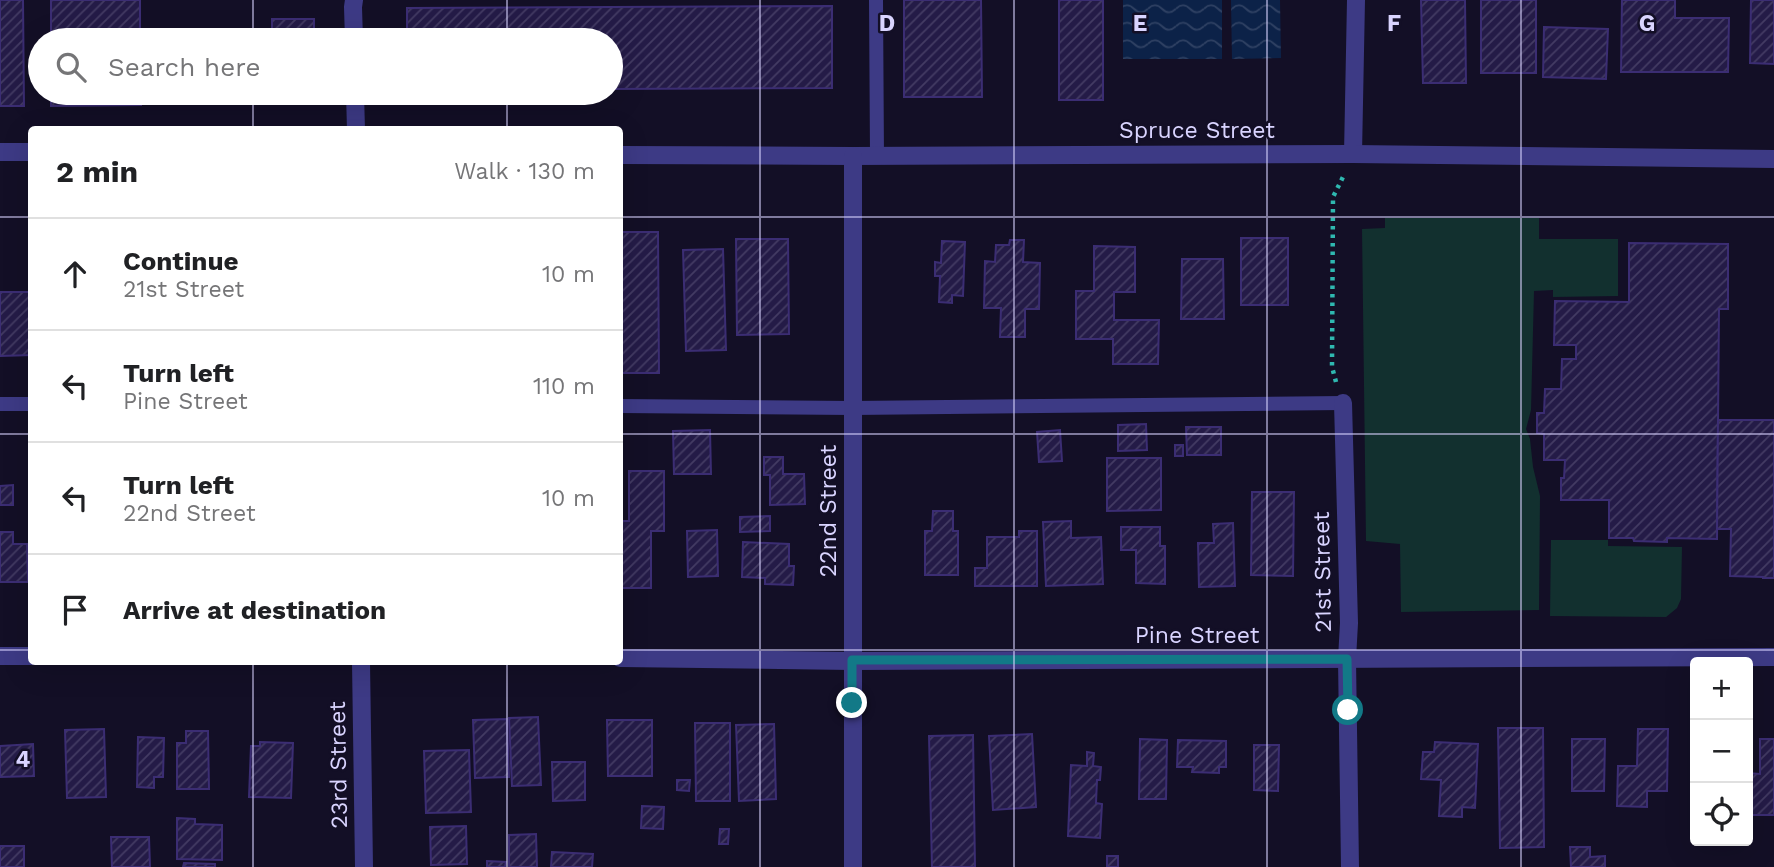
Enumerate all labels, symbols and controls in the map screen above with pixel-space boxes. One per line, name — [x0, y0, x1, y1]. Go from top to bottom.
text: D — [879, 10, 895, 37]
text: E — [1133, 10, 1147, 37]
text: F — [1387, 10, 1401, 37]
text: G — [1639, 10, 1655, 37]
search box — [28, 28, 623, 105]
icon: search — [52, 48, 90, 86]
text: Search here — [108, 52, 260, 82]
street label: Spruce Street — [1119, 117, 1275, 144]
text: 2 min — [56, 154, 138, 189]
text: Walk · 130 m — [454, 158, 595, 185]
text: Continue — [123, 246, 239, 276]
icon: ahead — [56, 255, 94, 293]
text: 10 m — [542, 261, 595, 288]
text: 21st Street — [123, 276, 244, 303]
text: Turn left — [123, 358, 234, 388]
icon: left — [56, 367, 94, 405]
text: 110 m — [533, 373, 595, 400]
text: Pine Street — [123, 388, 248, 415]
street label: 22nd Street — [815, 444, 842, 577]
text: Turn left — [123, 470, 234, 500]
icon: left — [56, 479, 94, 517]
text: 10 m — [542, 485, 595, 512]
text: 22nd Street — [123, 500, 256, 527]
street label: 21st Street — [1308, 511, 1337, 633]
icon: arrive — [56, 591, 94, 629]
text: Arrive at destination — [123, 595, 386, 625]
street label: Pine Street — [1135, 622, 1260, 649]
map controls — [1690, 657, 1753, 846]
button: + — [1690, 657, 1753, 720]
route end — [836, 687, 867, 718]
route start — [1332, 694, 1363, 725]
street label: 23rd Street — [324, 701, 353, 829]
button: − — [1690, 720, 1753, 783]
text: 4 — [16, 746, 31, 773]
button: locate — [1690, 783, 1753, 846]

